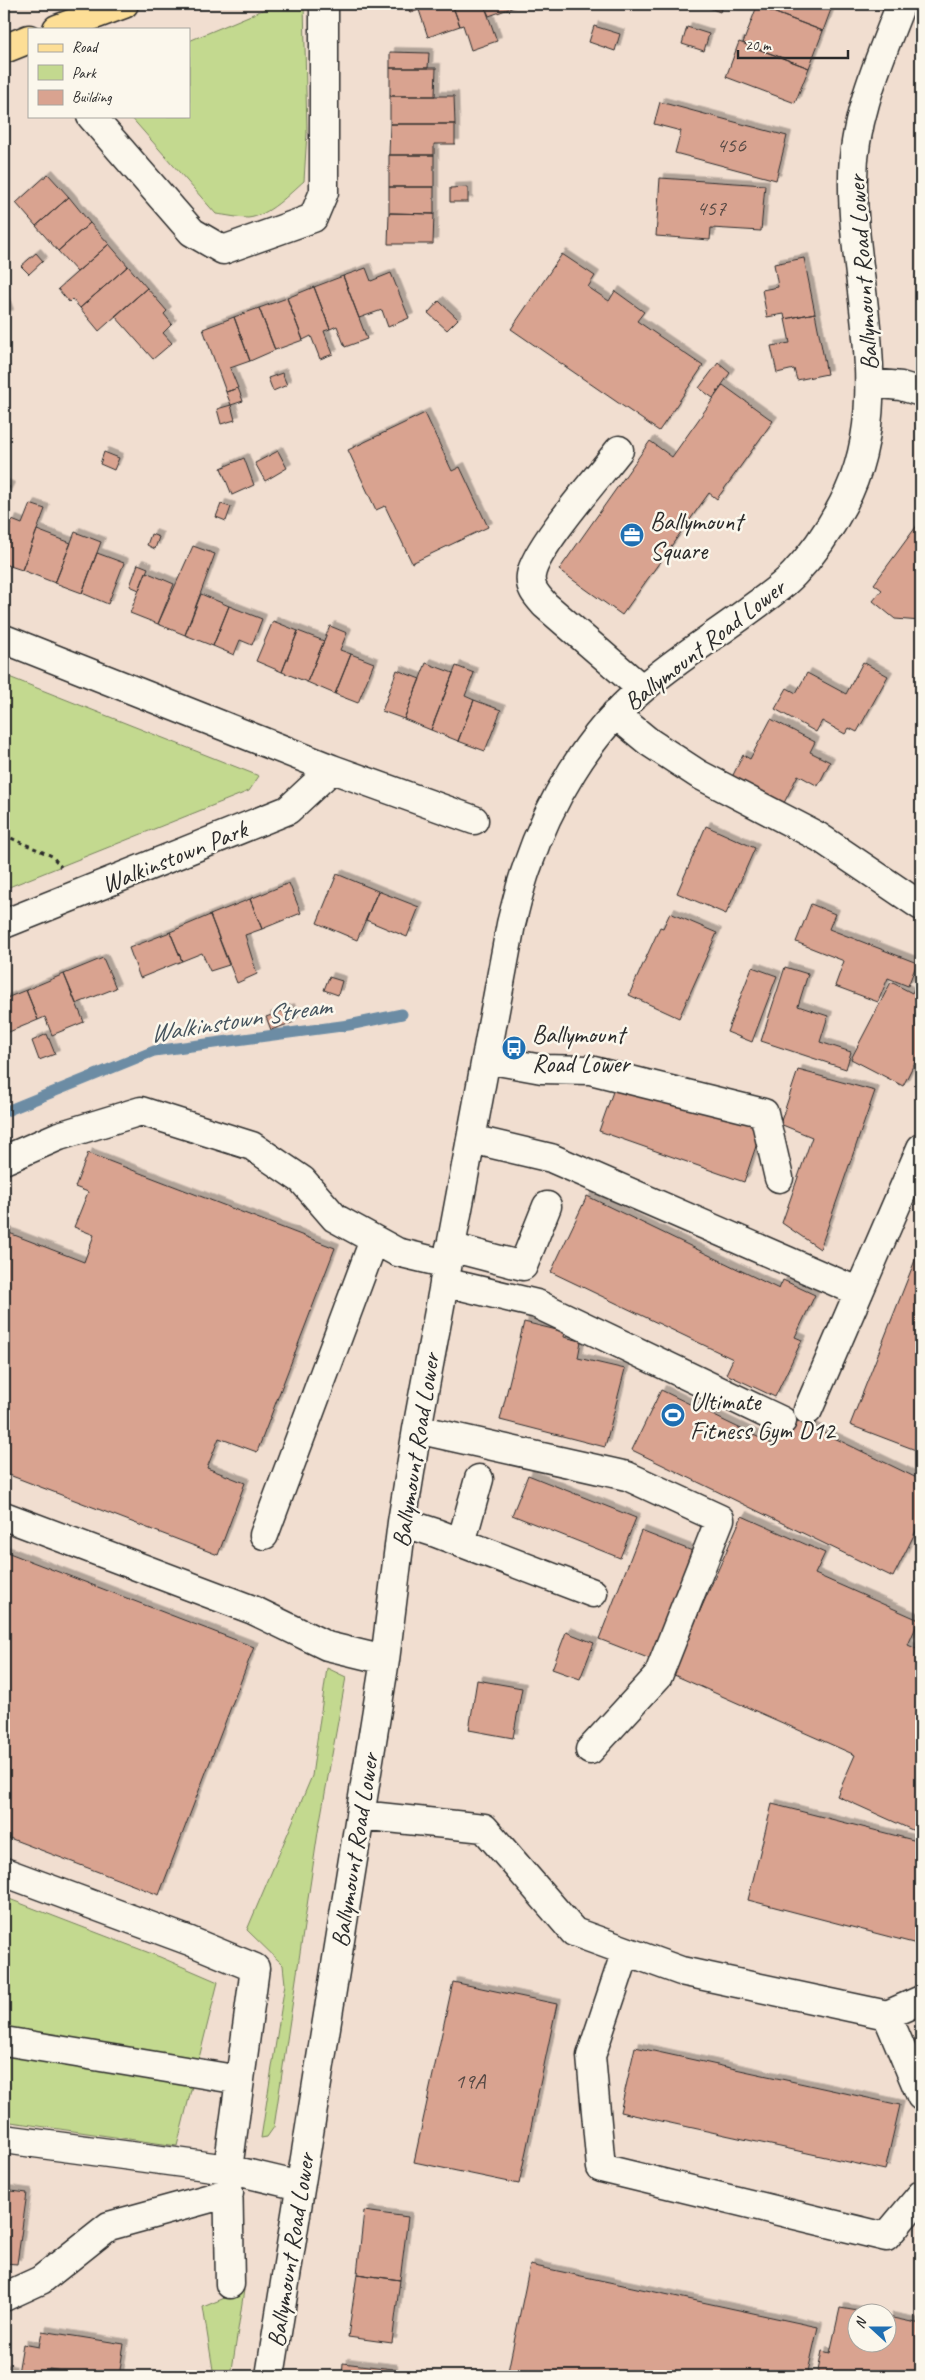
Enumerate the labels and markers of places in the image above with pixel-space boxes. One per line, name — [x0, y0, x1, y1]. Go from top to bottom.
place label: Ballymount Square — [650, 506, 746, 567]
office icon: Ballymount Square — [619, 522, 645, 548]
place label: Ballymount Road Lower — [532, 1019, 631, 1080]
bus stop icon: Ballymount Road Lower — [501, 1035, 527, 1061]
place label: Ultimate Fitness Gym D12 — [690, 1386, 836, 1447]
sports icon: Ultimate Fitness Gym D12 — [660, 1402, 686, 1428]

